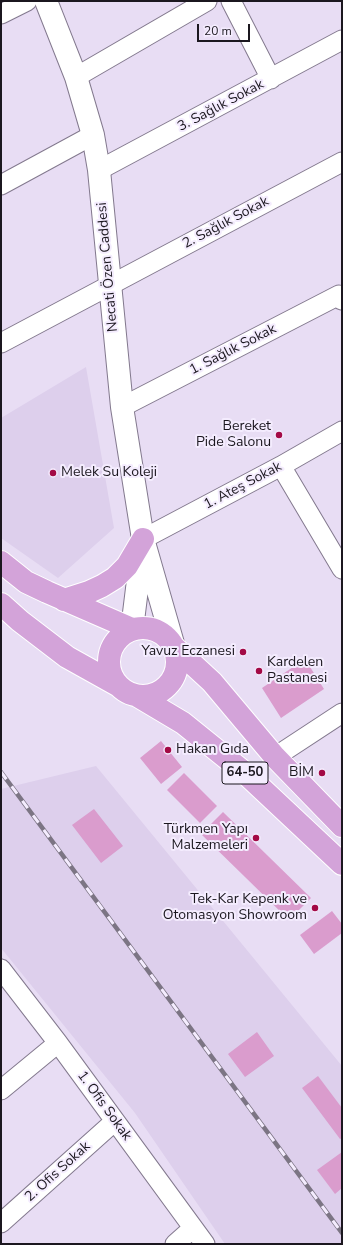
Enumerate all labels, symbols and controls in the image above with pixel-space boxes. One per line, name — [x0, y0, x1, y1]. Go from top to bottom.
scale bar — [199, 16, 252, 42]
text: 20 m — [204, 23, 232, 39]
street label: 3. Sağlık Sokak — [175, 76, 267, 136]
street label: 2. Sağlık Sokak — [180, 193, 272, 253]
street label: Necati Özen Caddesi — [94, 202, 122, 332]
street label: 1. Sağlık Sokak — [187, 321, 279, 379]
place label: Bereket Pide Salonu — [196, 419, 271, 452]
marker: Bereket Pide Salonu — [274, 430, 284, 440]
street label: 1. Ateş Sokak — [201, 458, 285, 514]
place label: Melek Su Koleji — [61, 465, 157, 481]
marker: Melek Su Koleji — [48, 468, 58, 478]
place label: Yavuz Eczanesi — [141, 644, 235, 660]
marker: Yavuz Eczanesi — [238, 647, 248, 657]
place label: Kardelen Pastanesi — [267, 655, 327, 688]
marker: Kardelen Pastanesi — [254, 666, 264, 676]
place label: Hakan Gıda — [176, 742, 249, 758]
marker: Hakan Gıda — [163, 745, 173, 755]
road number: 64-50 — [222, 762, 268, 784]
place label: BİM — [289, 765, 314, 781]
marker: BİM — [317, 768, 327, 778]
place label: Türkmen Yapı Malzemeleri — [164, 822, 248, 854]
marker: Türkmen Yapı Malzemeleri — [251, 833, 261, 843]
place label: Tek-Kar Kepenk ve Otomasyon Showroom — [163, 892, 307, 924]
marker: Tek-Kar Kepenk ve Otomasyon Showroom — [310, 903, 320, 913]
street label: 1. Ofis Sokak — [73, 1068, 135, 1144]
street label: 2. Ofis Sokak — [22, 1138, 94, 1206]

